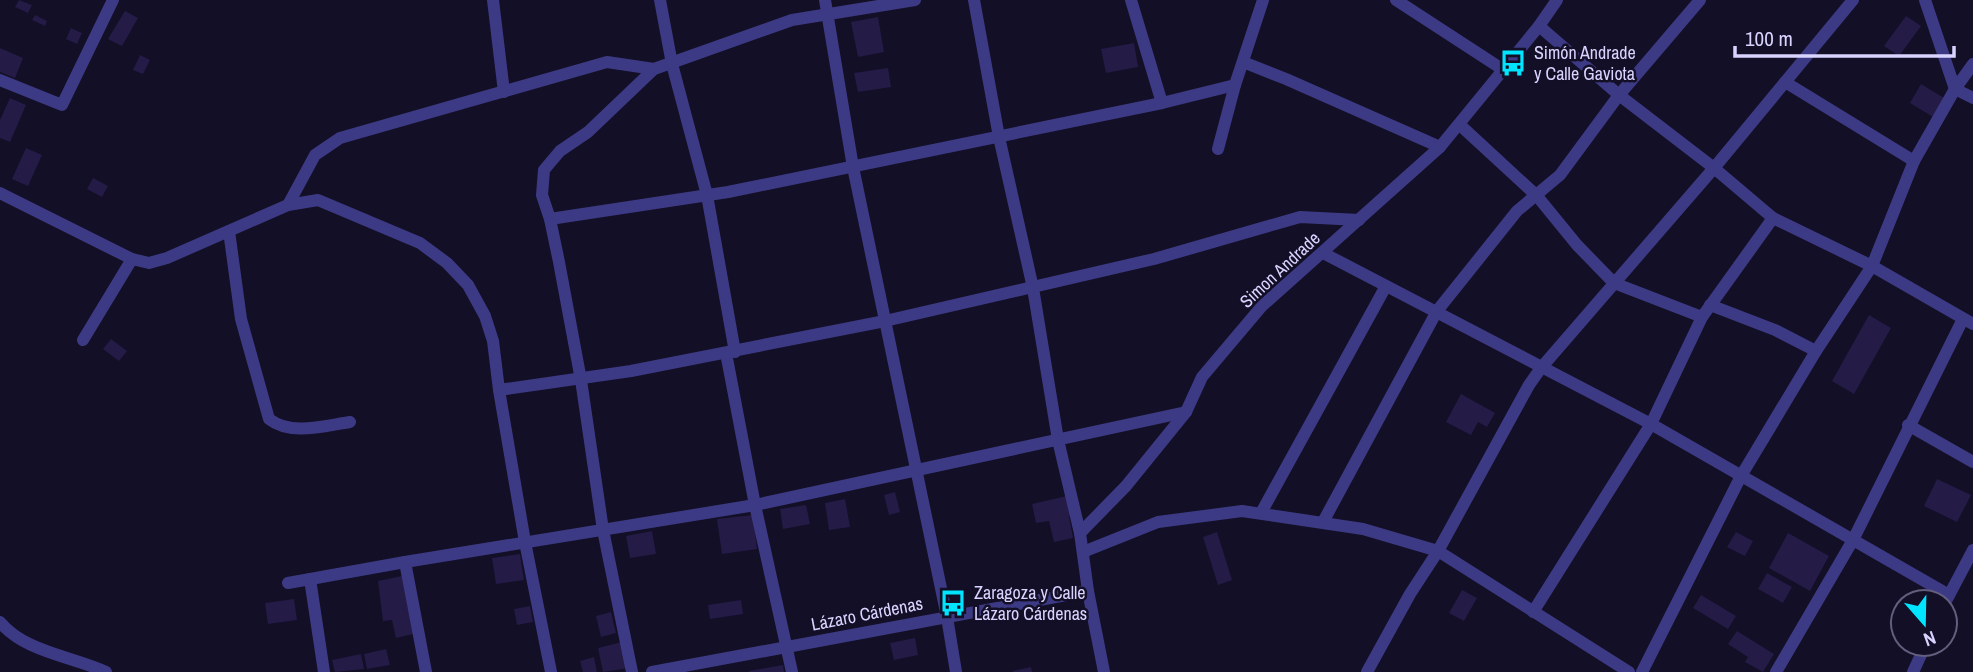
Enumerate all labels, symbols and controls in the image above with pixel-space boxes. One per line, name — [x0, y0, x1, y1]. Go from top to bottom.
scale bar — [1735, 14, 1954, 58]
text: 100 m — [1745, 24, 1793, 53]
place label: Simón Andrade y Calle Gaviota — [1534, 40, 1636, 86]
bus stop icon: Simón Andrade y Calle Gaviota — [1498, 48, 1528, 78]
street label: Simon Andrade — [1234, 226, 1325, 313]
place label: Zaragoza y Calle Lázaro Cárdenas — [974, 580, 1087, 626]
bus stop icon: Zaragoza y Calle Lázaro Cárdenas — [938, 588, 968, 618]
north arrow — [1889, 588, 1959, 658]
street label: Lázaro Cárdenas — [809, 590, 925, 637]
text: N — [1920, 625, 1940, 653]

